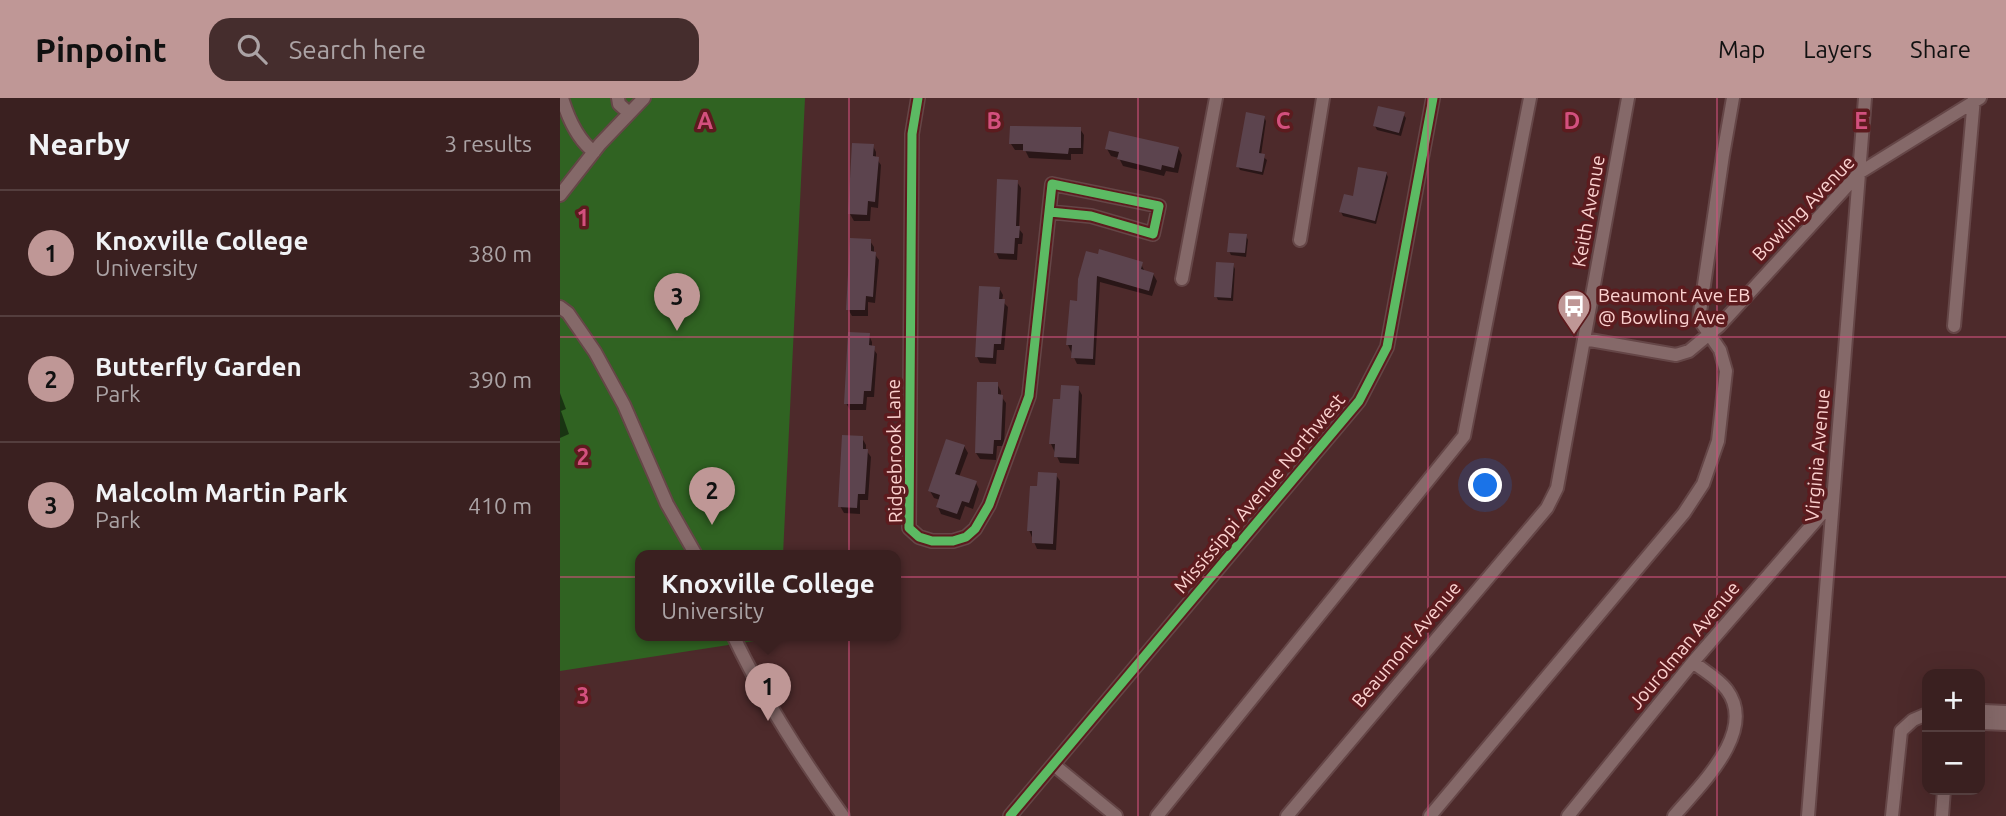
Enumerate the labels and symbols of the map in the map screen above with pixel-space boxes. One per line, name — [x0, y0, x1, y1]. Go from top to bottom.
text: A — [697, 108, 713, 133]
text: B — [986, 108, 1002, 133]
text: C — [1276, 108, 1291, 133]
text: D — [1564, 108, 1580, 133]
text: E — [1854, 108, 1868, 133]
street label: Bowling Avenue — [1747, 151, 1859, 265]
street label: Keith Avenue — [1567, 153, 1609, 269]
text: 1 — [577, 205, 589, 230]
pin: 3 — [654, 273, 700, 331]
place label: Beaumont Ave EB @ Bowling Ave — [1598, 284, 1750, 328]
bus stop icon: Beaumont Ave EB @ Bowling Ave — [1555, 287, 1593, 336]
street label: Ridgebrook Lane — [882, 379, 906, 523]
street label: Virginia Avenue — [1800, 387, 1834, 523]
street label: Mississippi Avenue Northwest — [1169, 388, 1349, 597]
text: 2 — [577, 444, 589, 469]
pin: 2 — [689, 467, 735, 525]
your location — [1468, 468, 1502, 502]
street label: Beaumont Avenue — [1347, 577, 1465, 711]
street label: Jourolman Avenue — [1624, 577, 1744, 713]
pin: 1 — [745, 663, 791, 721]
text: 3 — [577, 683, 589, 708]

